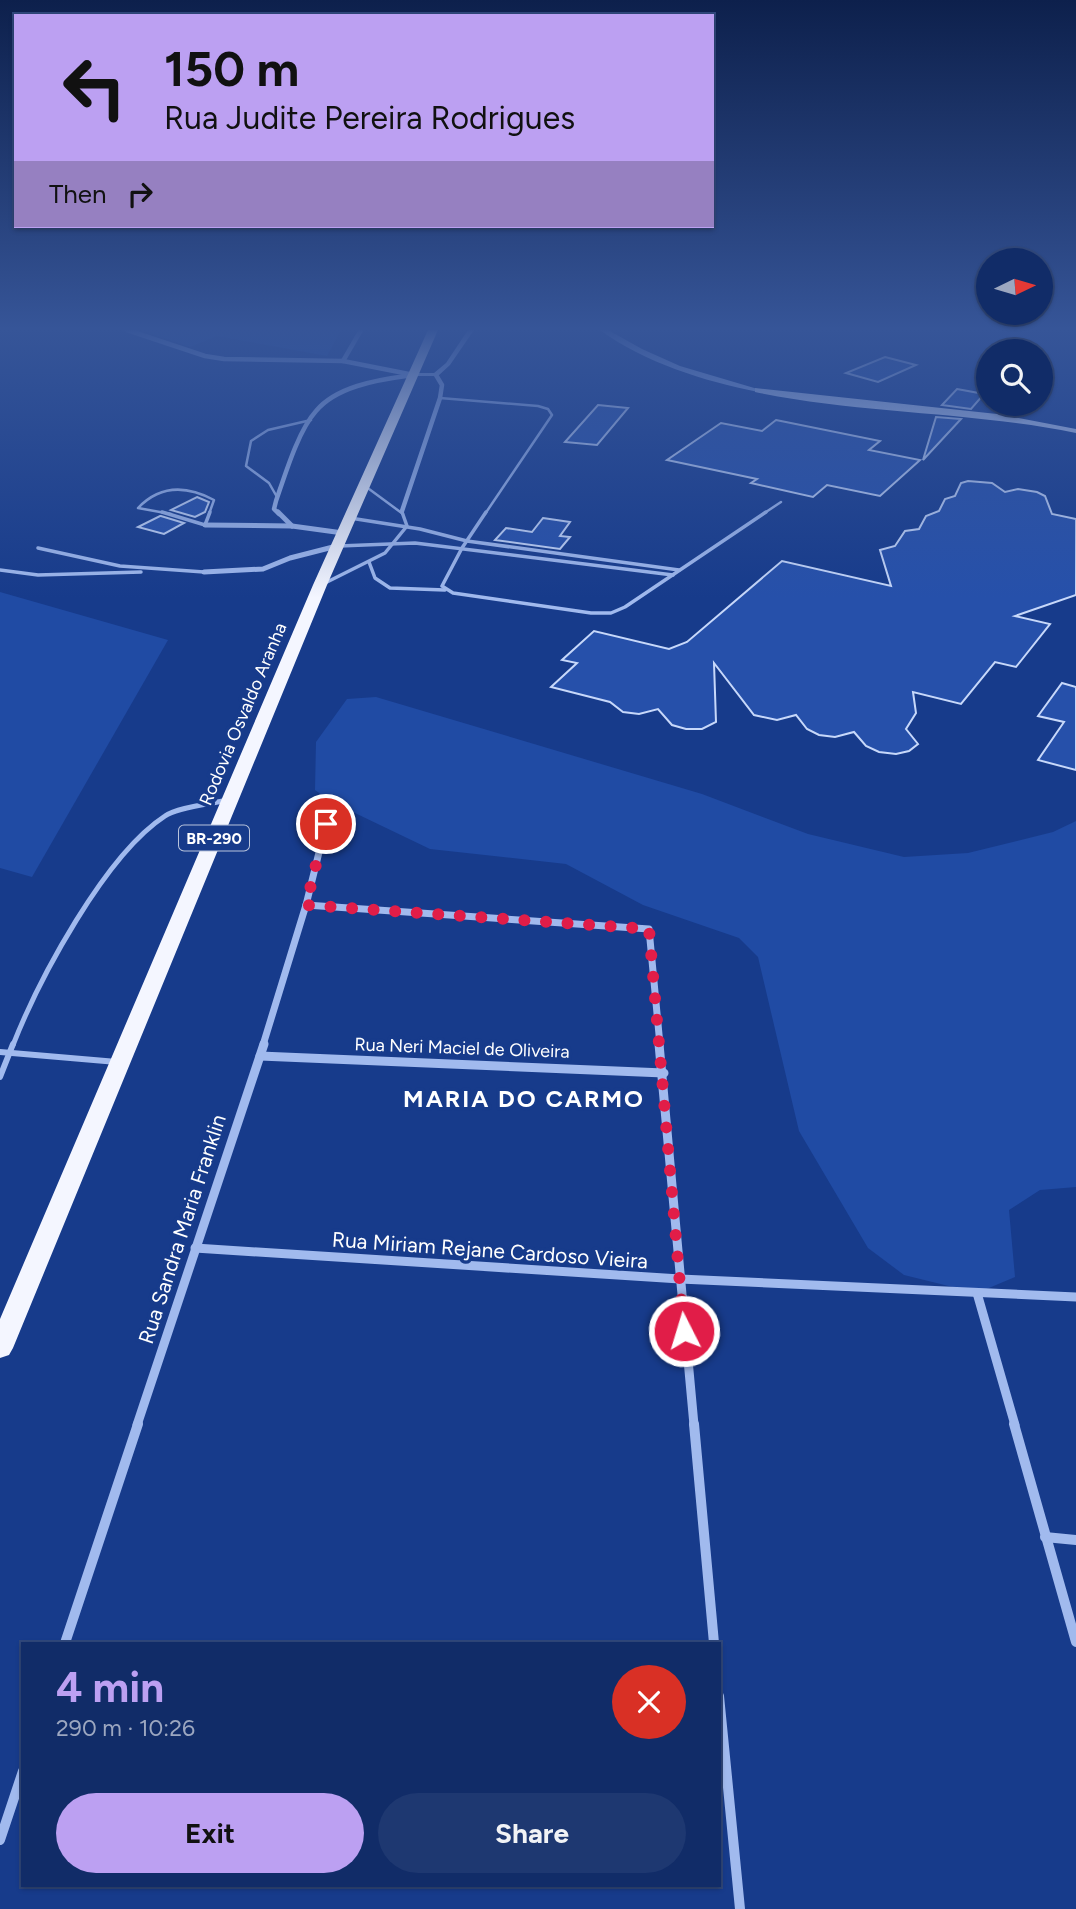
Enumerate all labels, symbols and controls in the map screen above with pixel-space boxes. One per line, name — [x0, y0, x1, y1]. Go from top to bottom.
text: 150 m — [164, 39, 299, 98]
icon: left — [49, 42, 140, 133]
text: Rua Judite Pereira Rodrigues — [164, 99, 575, 137]
icon: right — [121, 175, 159, 213]
text: Then — [49, 178, 107, 210]
north arrow — [976, 248, 1054, 326]
map controls — [976, 248, 1053, 416]
button: search — [976, 339, 1053, 416]
street label: Rodovia Osvaldo Aranha — [195, 619, 291, 809]
pin — [296, 794, 356, 854]
icon: arrive — [307, 805, 345, 843]
road number: BR-290 — [179, 825, 249, 850]
street label: Rua Neri Maciel de Oliveira — [354, 1033, 570, 1063]
district label: MARIA DO CARMO — [403, 1084, 645, 1113]
street label: Rua Sandra Maria Franklin — [133, 1111, 231, 1347]
street label: Rua Miriam Rejane Cardoso Vieira — [331, 1226, 649, 1274]
position arrow — [647, 1294, 721, 1368]
text: 4 min — [56, 1662, 164, 1713]
button: close — [612, 1665, 686, 1739]
text: 290 m · 10:26 — [56, 1714, 195, 1742]
button: Exit — [56, 1793, 364, 1873]
button: Share — [378, 1793, 686, 1873]

